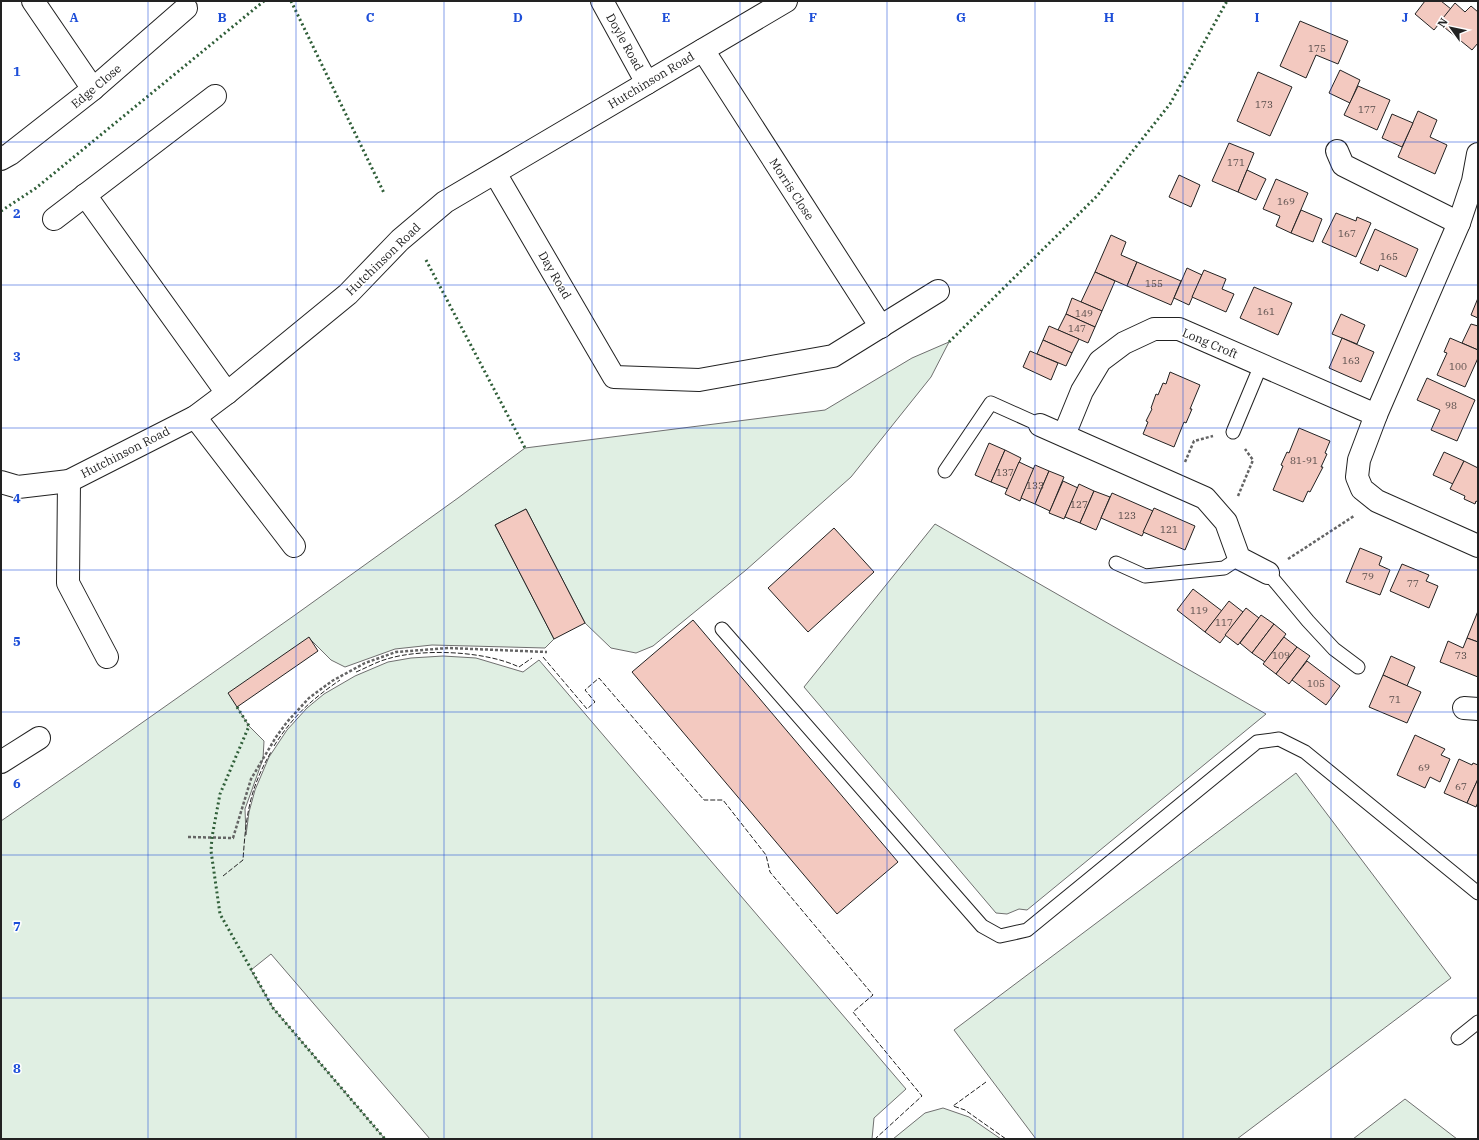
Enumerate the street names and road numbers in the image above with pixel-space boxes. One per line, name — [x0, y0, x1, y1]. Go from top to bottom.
street label: Doyle Road — [603, 11, 647, 73]
street label: Hutchinson Road — [605, 48, 697, 112]
street label: Edge Close — [68, 61, 124, 111]
street label: Morris Close — [766, 155, 818, 223]
street label: Hutchinson Road — [343, 220, 423, 298]
street label: Day Road — [535, 248, 575, 302]
street label: Long Croft — [1180, 325, 1240, 361]
street label: Hutchinson Road — [78, 423, 172, 481]

